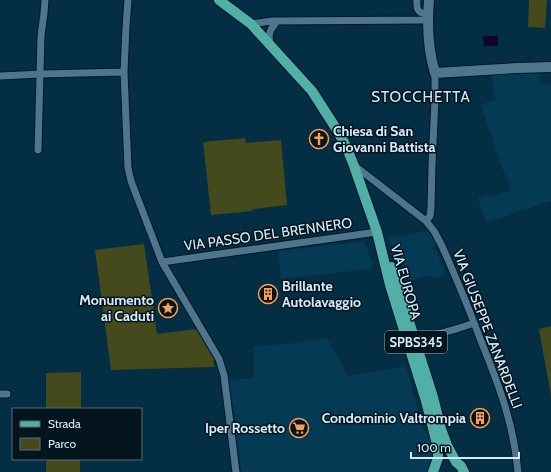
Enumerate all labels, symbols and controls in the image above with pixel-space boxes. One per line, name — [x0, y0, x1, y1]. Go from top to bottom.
district label: STOCCHETTA — [371, 88, 471, 106]
place label: Chiesa di San Giovanni Battista — [333, 122, 436, 156]
church icon: Chiesa di San Giovanni Battista — [308, 128, 330, 150]
street label: VIA PASSO DEL BRENNERO — [183, 213, 353, 255]
street label: VIA EUROPA — [387, 242, 425, 322]
street label: VIA GIUSEPPE ZANARDELLI — [449, 247, 527, 411]
place label: Brillante Autolavaggio — [282, 277, 361, 311]
building icon: Brillante Autolavaggio — [257, 283, 279, 305]
place label: Monumento ai Caduti — [79, 291, 154, 325]
place icon: Monumento ai Caduti — [157, 297, 179, 319]
road number: SPBS345 — [385, 331, 447, 353]
building icon: Condominio Valtrompia — [469, 407, 491, 429]
legend — [12, 408, 142, 460]
place label: Condominio Valtrompia — [322, 409, 466, 427]
text: Strada — [48, 416, 81, 431]
supermarket icon: Iper Rossetto — [288, 417, 310, 439]
place label: Iper Rossetto — [205, 419, 285, 437]
scale bar — [411, 434, 519, 460]
text: Parco — [48, 436, 76, 451]
text: 100 m — [417, 440, 451, 455]

